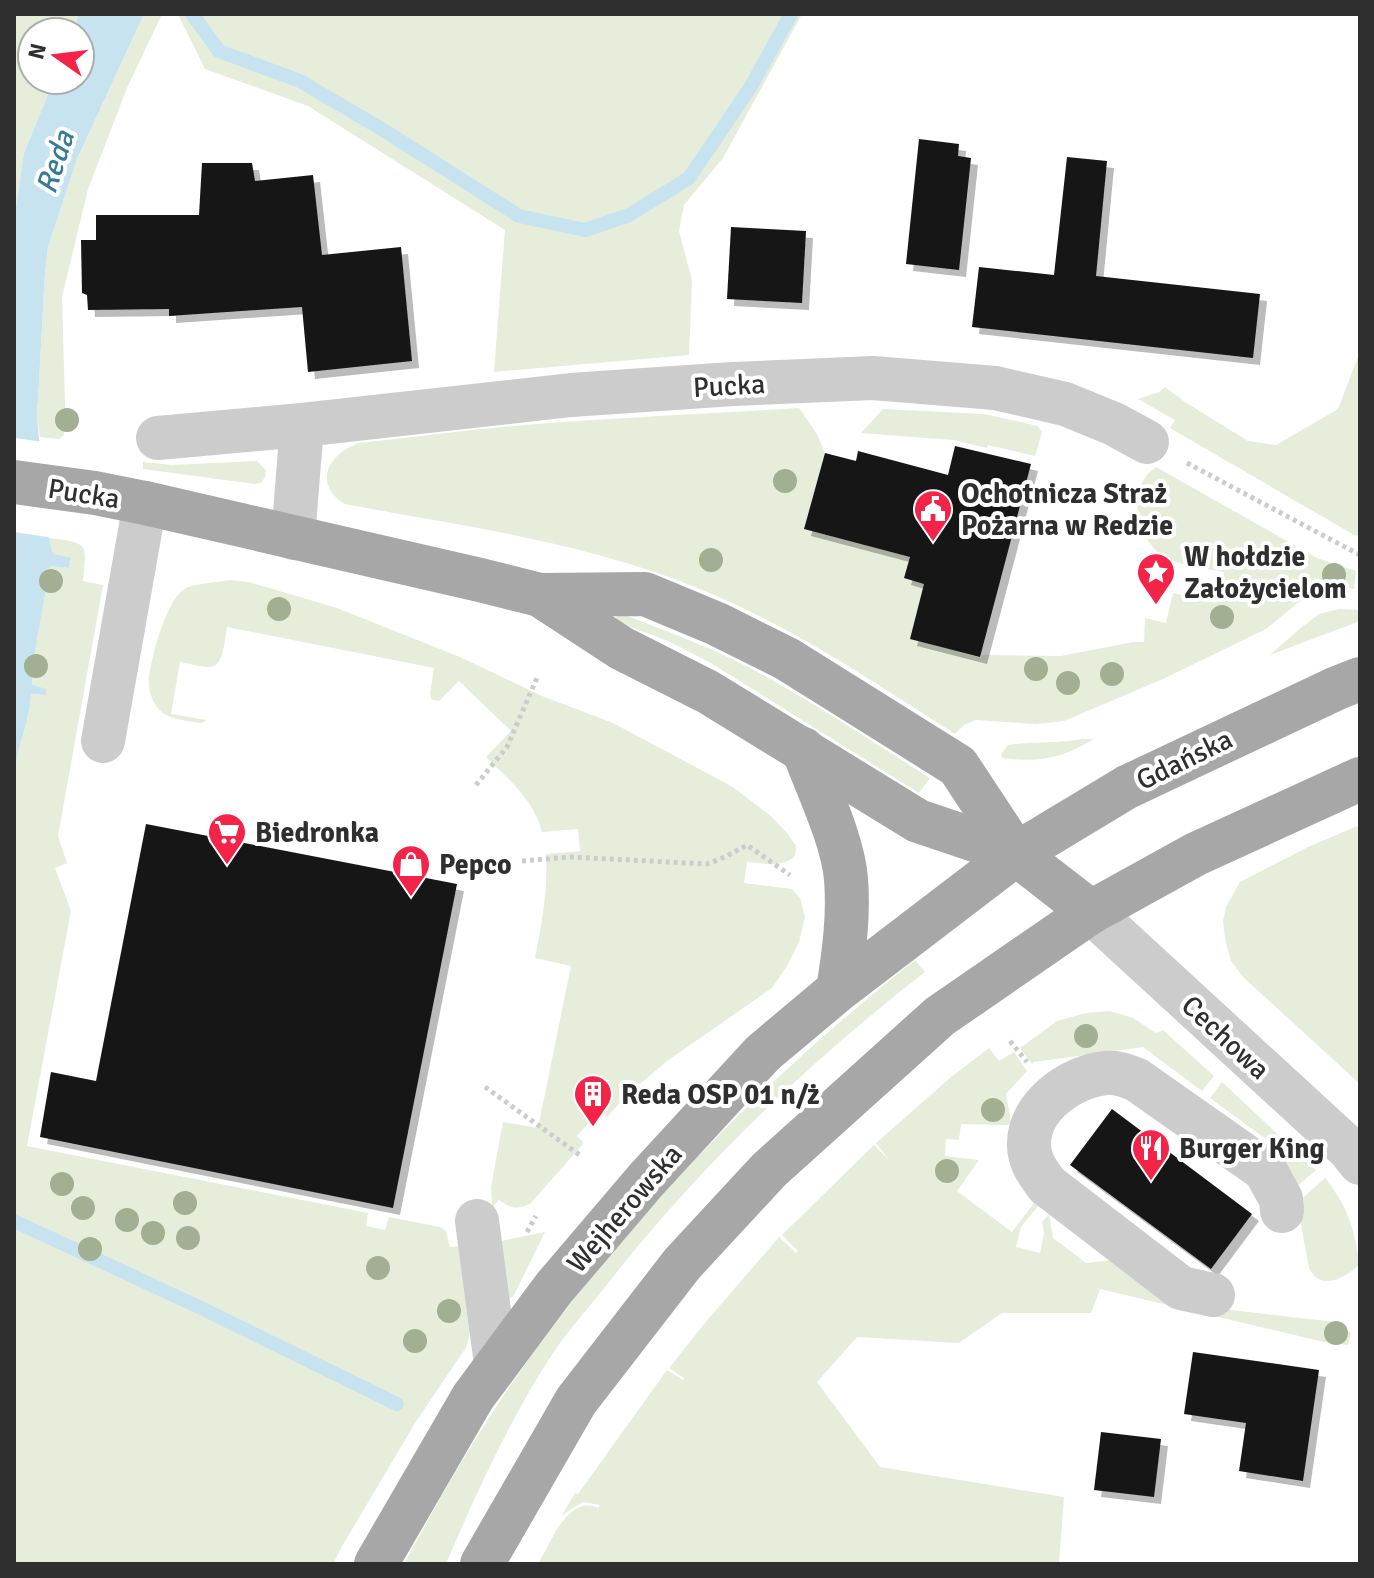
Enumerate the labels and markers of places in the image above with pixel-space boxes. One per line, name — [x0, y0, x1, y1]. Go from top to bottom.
place label: Ochotnicza Straż Pożarna w Redzie — [961, 477, 1173, 543]
public building icon: Ochotnicza Straż Pożarna w Redzie — [912, 488, 954, 543]
place label: W hołdzie Założycielom — [1184, 540, 1347, 606]
place icon: W hołdzie Założycielom — [1135, 551, 1177, 606]
supermarket icon: Biedronka — [206, 811, 248, 866]
place label: Biedronka — [255, 816, 379, 850]
shop icon: Pepco — [390, 843, 432, 898]
place label: Pepco — [439, 848, 512, 882]
building icon: Reda OSP 01 n/ż — [572, 1073, 614, 1128]
place label: Reda OSP 01 n/ż — [621, 1078, 820, 1112]
restaurant icon: Burger King — [1130, 1127, 1172, 1182]
place label: Burger King — [1179, 1132, 1325, 1166]

